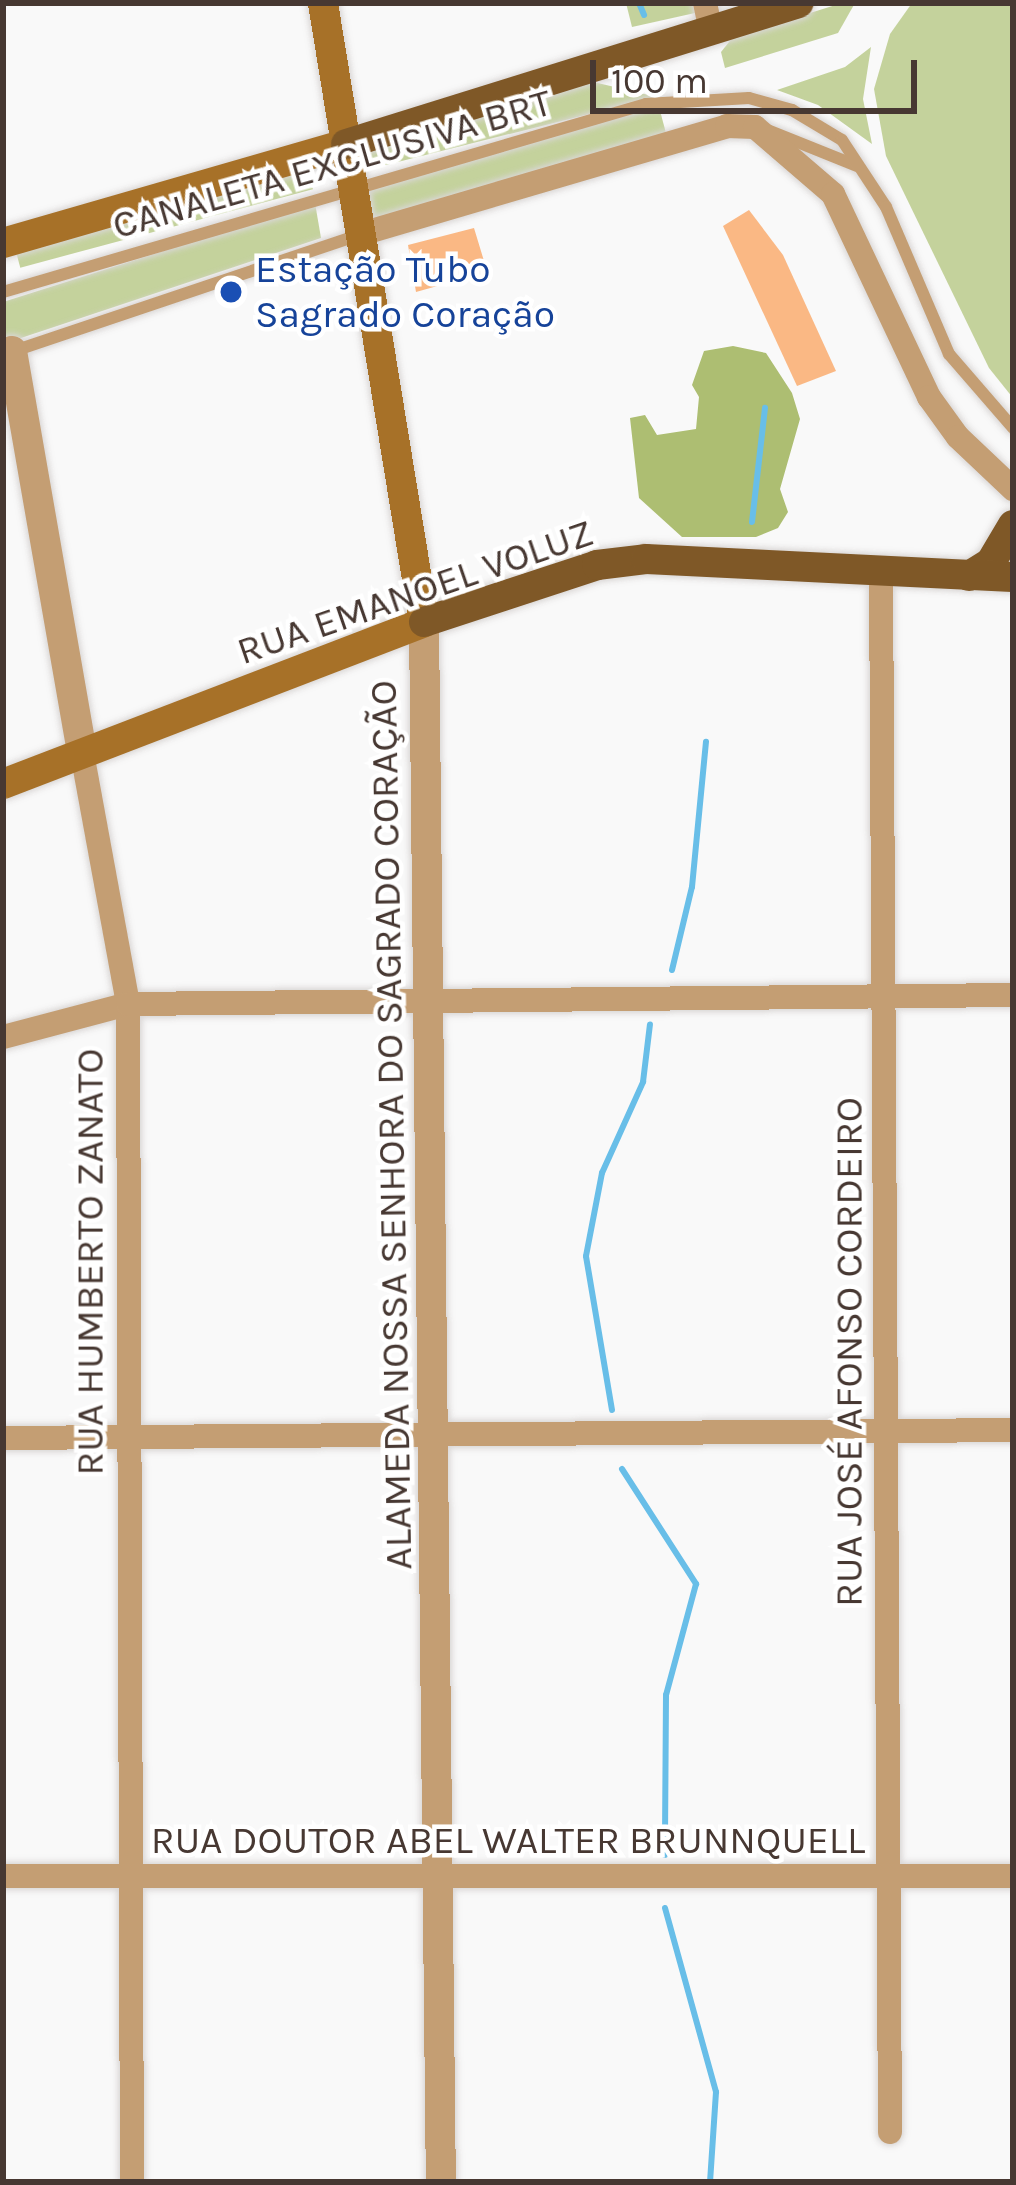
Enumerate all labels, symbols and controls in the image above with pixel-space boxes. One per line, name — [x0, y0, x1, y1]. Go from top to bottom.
scale bar — [596, 36, 923, 110]
text: 100 m — [611, 60, 708, 102]
street label: CANALETA EXCLUSIVA BRT — [107, 79, 557, 249]
place label: Estação Tubo Sagrado Coração — [255, 247, 555, 338]
marker: Estação Tubo Sagrado Coração — [218, 279, 244, 305]
street label: RUA EMANOEL VOLUZ — [231, 509, 599, 675]
street label: ALAMEDA NOSSA SENHORA DO SAGRADO CORAÇÃO — [360, 680, 422, 1570]
street label: RUA HUMBERTO ZANATO — [67, 1048, 113, 1476]
street label: RUA JOSÉ AFONSO CORDEIRO — [826, 1097, 872, 1607]
street label: RUA DOUTOR ABEL WALTER BRUNNQUELL — [151, 1817, 865, 1863]

